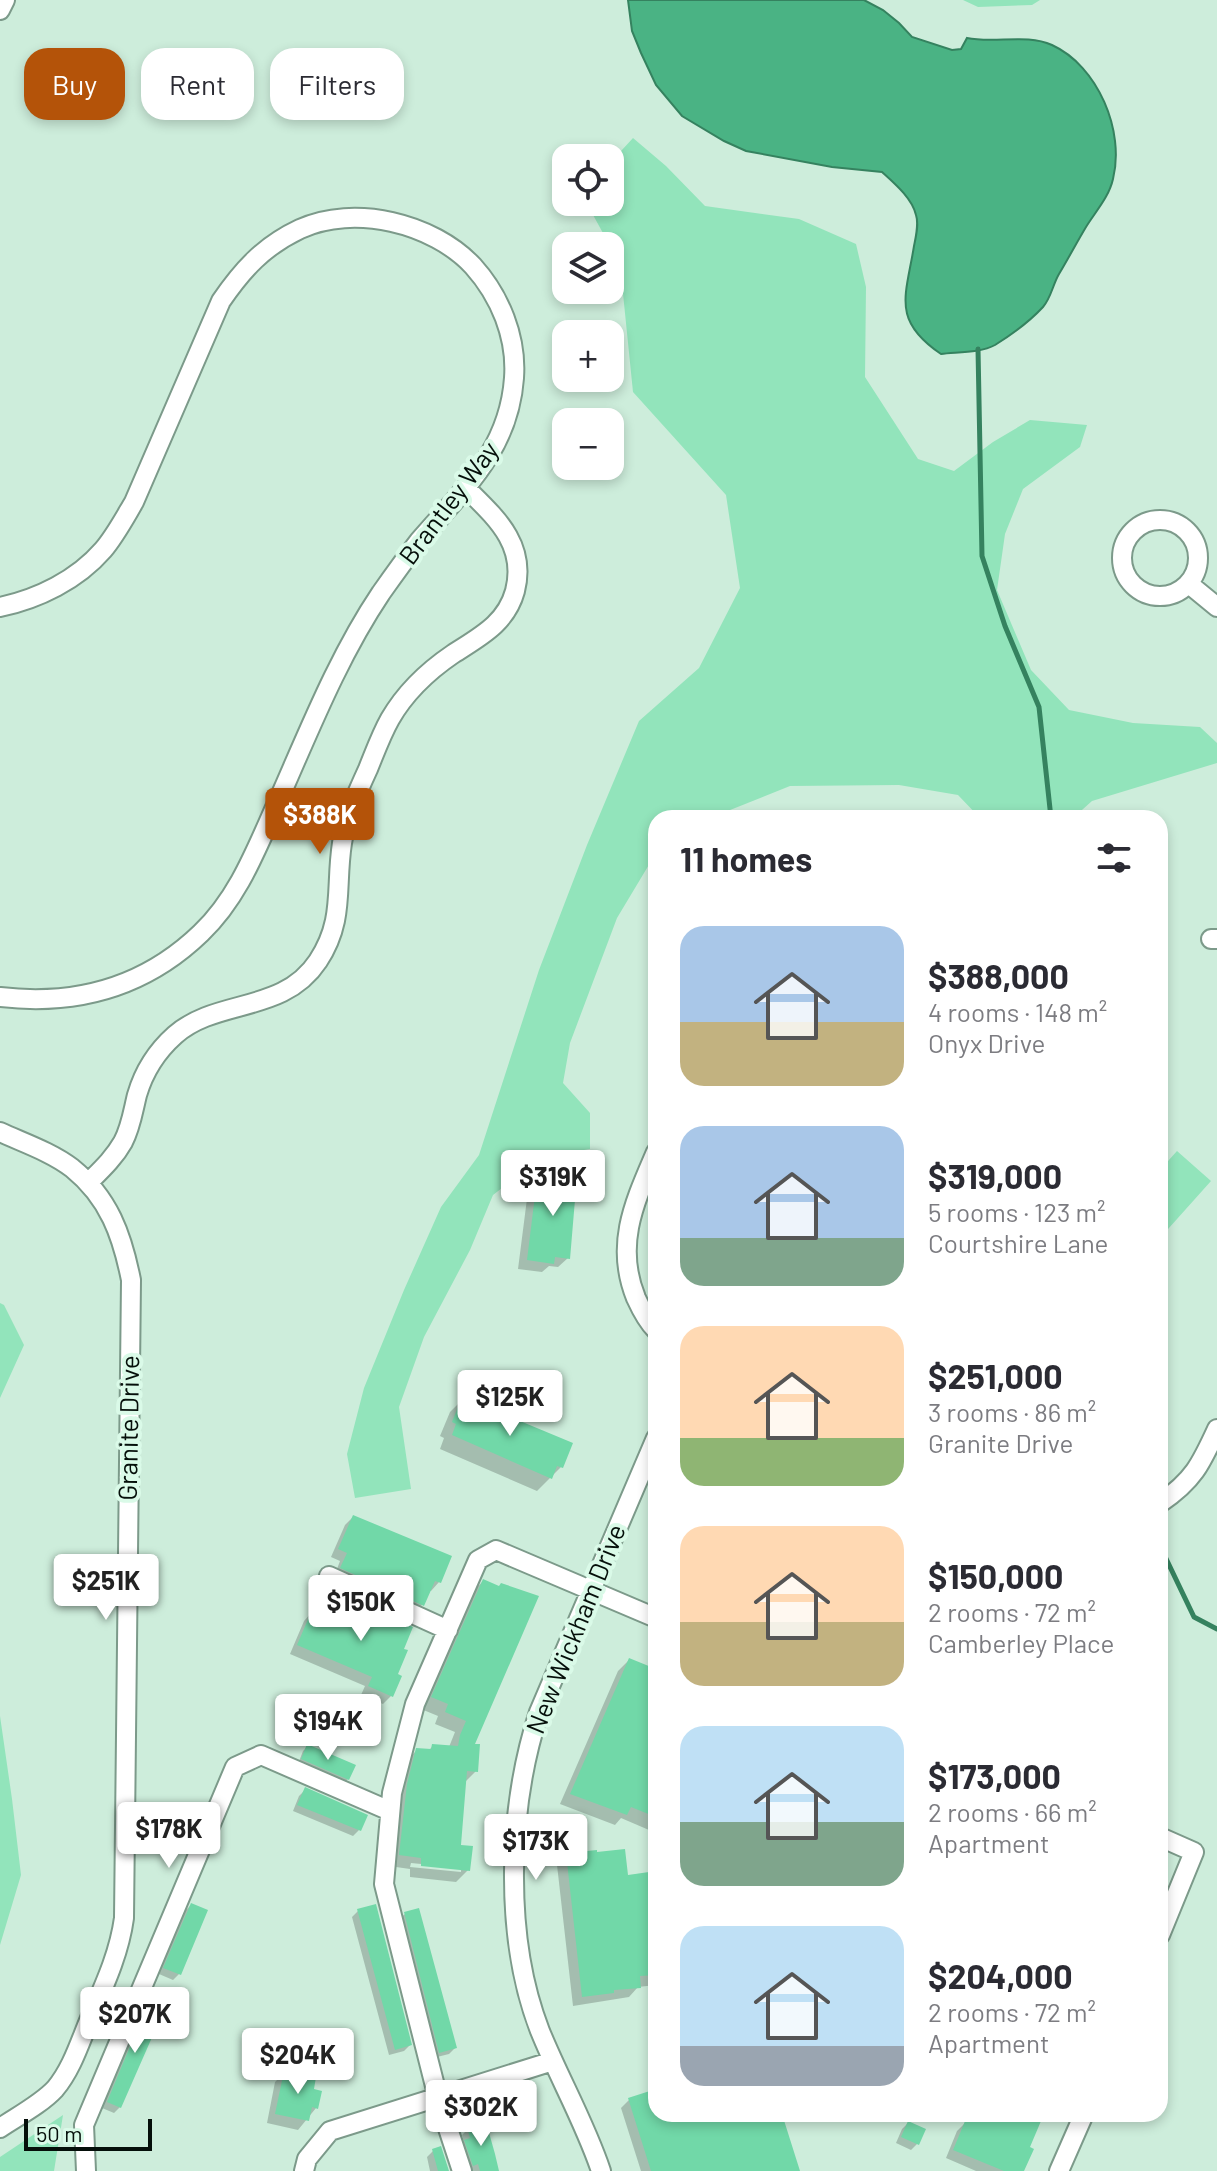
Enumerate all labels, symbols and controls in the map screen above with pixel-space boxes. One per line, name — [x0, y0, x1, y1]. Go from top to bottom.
chip: Buy — [24, 48, 125, 120]
chip: Rent — [141, 48, 254, 120]
chip: Filters — [270, 48, 404, 120]
map controls — [552, 144, 624, 480]
button: locate — [552, 144, 624, 216]
button: layers — [552, 232, 624, 304]
button: + — [552, 320, 624, 392]
button: − — [552, 408, 624, 480]
street label: Brantley Way — [392, 435, 504, 570]
pin: $388K — [264, 788, 376, 856]
text: $388K — [283, 798, 357, 829]
icon: filters — [1092, 836, 1136, 880]
text: 11 homes — [680, 838, 812, 879]
text: $388,000 — [928, 955, 1069, 996]
icon: home — [744, 958, 840, 1054]
text: 4 rooms · 148 m² — [928, 996, 1107, 1027]
text: Onyx Drive — [928, 1027, 1045, 1058]
pin: $319K — [497, 1150, 609, 1218]
text: $319,000 — [928, 1155, 1062, 1196]
icon: home — [744, 1158, 840, 1254]
text: $319K — [519, 1160, 587, 1191]
text: 5 rooms · 123 m² — [928, 1196, 1106, 1227]
text: Courtshire Lane — [928, 1227, 1108, 1258]
street label: Granite Drive — [111, 1355, 144, 1501]
text: $251,000 — [928, 1355, 1063, 1396]
icon: home — [744, 1358, 840, 1454]
pin: $125K — [454, 1370, 566, 1438]
text: $125K — [476, 1380, 544, 1411]
text: 3 rooms · 86 m² — [928, 1396, 1096, 1427]
text: Granite Drive — [928, 1427, 1073, 1458]
street label: New Wickham Drive — [518, 1519, 631, 1738]
pin: $251K — [50, 1554, 162, 1622]
text: $150,000 — [928, 1555, 1063, 1596]
icon: home — [744, 1558, 840, 1654]
text: $251K — [72, 1564, 140, 1595]
pin: $150K — [305, 1575, 417, 1643]
text: $150K — [326, 1585, 396, 1616]
text: 2 rooms · 72 m² — [928, 1596, 1096, 1627]
text: Camberley Place — [928, 1627, 1114, 1658]
pin: $194K — [272, 1694, 384, 1762]
text: $194K — [293, 1704, 363, 1735]
text: $173,000 — [928, 1755, 1061, 1796]
icon: home — [744, 1758, 840, 1854]
text: 2 rooms · 66 m² — [928, 1796, 1097, 1827]
pin: $178K — [113, 1802, 225, 1870]
text: $178K — [135, 1812, 203, 1843]
pin: $173K — [480, 1814, 592, 1882]
text: $173K — [502, 1824, 570, 1855]
text: Apartment — [928, 1827, 1049, 1858]
text: $204,000 — [928, 1955, 1073, 1996]
icon: home — [744, 1958, 840, 2054]
pin: $207K — [79, 1987, 191, 2055]
text: 2 rooms · 72 m² — [928, 1996, 1096, 2027]
text: $207K — [98, 1997, 172, 2028]
text: Apartment — [928, 2027, 1049, 2058]
pin: $204K — [242, 2028, 354, 2096]
text: $204K — [260, 2038, 336, 2069]
pin: $302K — [425, 2080, 537, 2148]
text: $302K — [444, 2090, 518, 2121]
scale bar — [24, 2115, 152, 2151]
text: 50 m — [36, 2120, 82, 2146]

